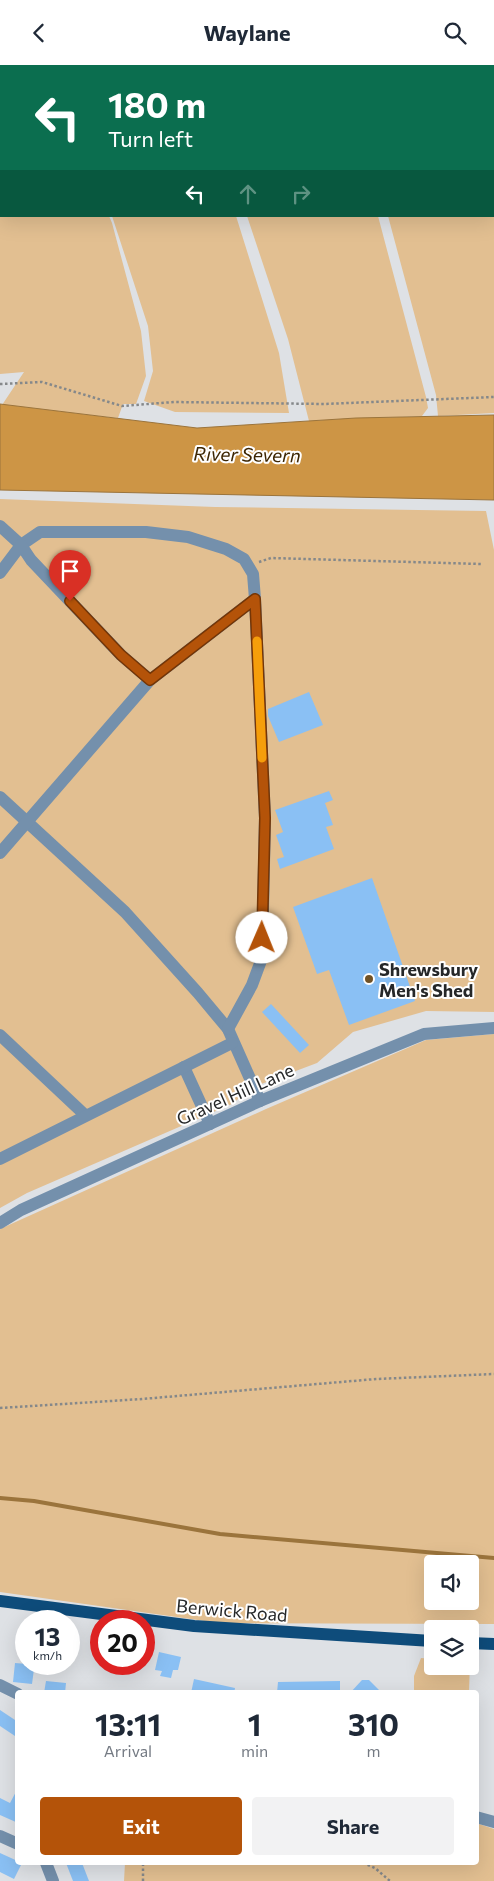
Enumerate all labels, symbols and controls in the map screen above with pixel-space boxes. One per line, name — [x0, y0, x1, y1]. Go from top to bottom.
icon: back — [25, 19, 53, 47]
text: Waylane — [203, 19, 291, 46]
icon: search — [441, 19, 469, 47]
text: 180 m — [108, 82, 206, 125]
icon: left — [25, 85, 90, 150]
text: Turn left — [108, 125, 193, 152]
icon: left — [181, 180, 209, 208]
icon: ahead — [234, 180, 262, 208]
icon: right — [287, 180, 315, 208]
water label: River Severn — [193, 442, 301, 466]
pin — [49, 550, 91, 601]
icon: arrive — [56, 557, 84, 585]
position arrow — [235, 911, 287, 963]
place label: Shrewsbury Men's Shed — [379, 958, 478, 1001]
marker: Shrewsbury Men's Shed — [363, 973, 375, 985]
street label: Gravel Hill Lane — [173, 1058, 297, 1130]
map controls — [424, 1555, 479, 1675]
button: sound — [424, 1555, 479, 1610]
street label: Berwick Road — [176, 1594, 288, 1626]
speed limit sign: 20 — [90, 1610, 155, 1675]
button: layers — [424, 1620, 479, 1675]
text: 13 — [35, 1621, 60, 1651]
text: km/h — [33, 1648, 62, 1662]
text: 13:11 — [95, 1705, 161, 1742]
text: 1 — [248, 1705, 261, 1742]
text: 310 — [348, 1705, 399, 1742]
text: Arrival — [104, 1741, 152, 1760]
text: min — [241, 1741, 268, 1760]
text: m — [367, 1741, 381, 1760]
button: Exit — [40, 1797, 242, 1855]
button: Share — [252, 1797, 454, 1855]

